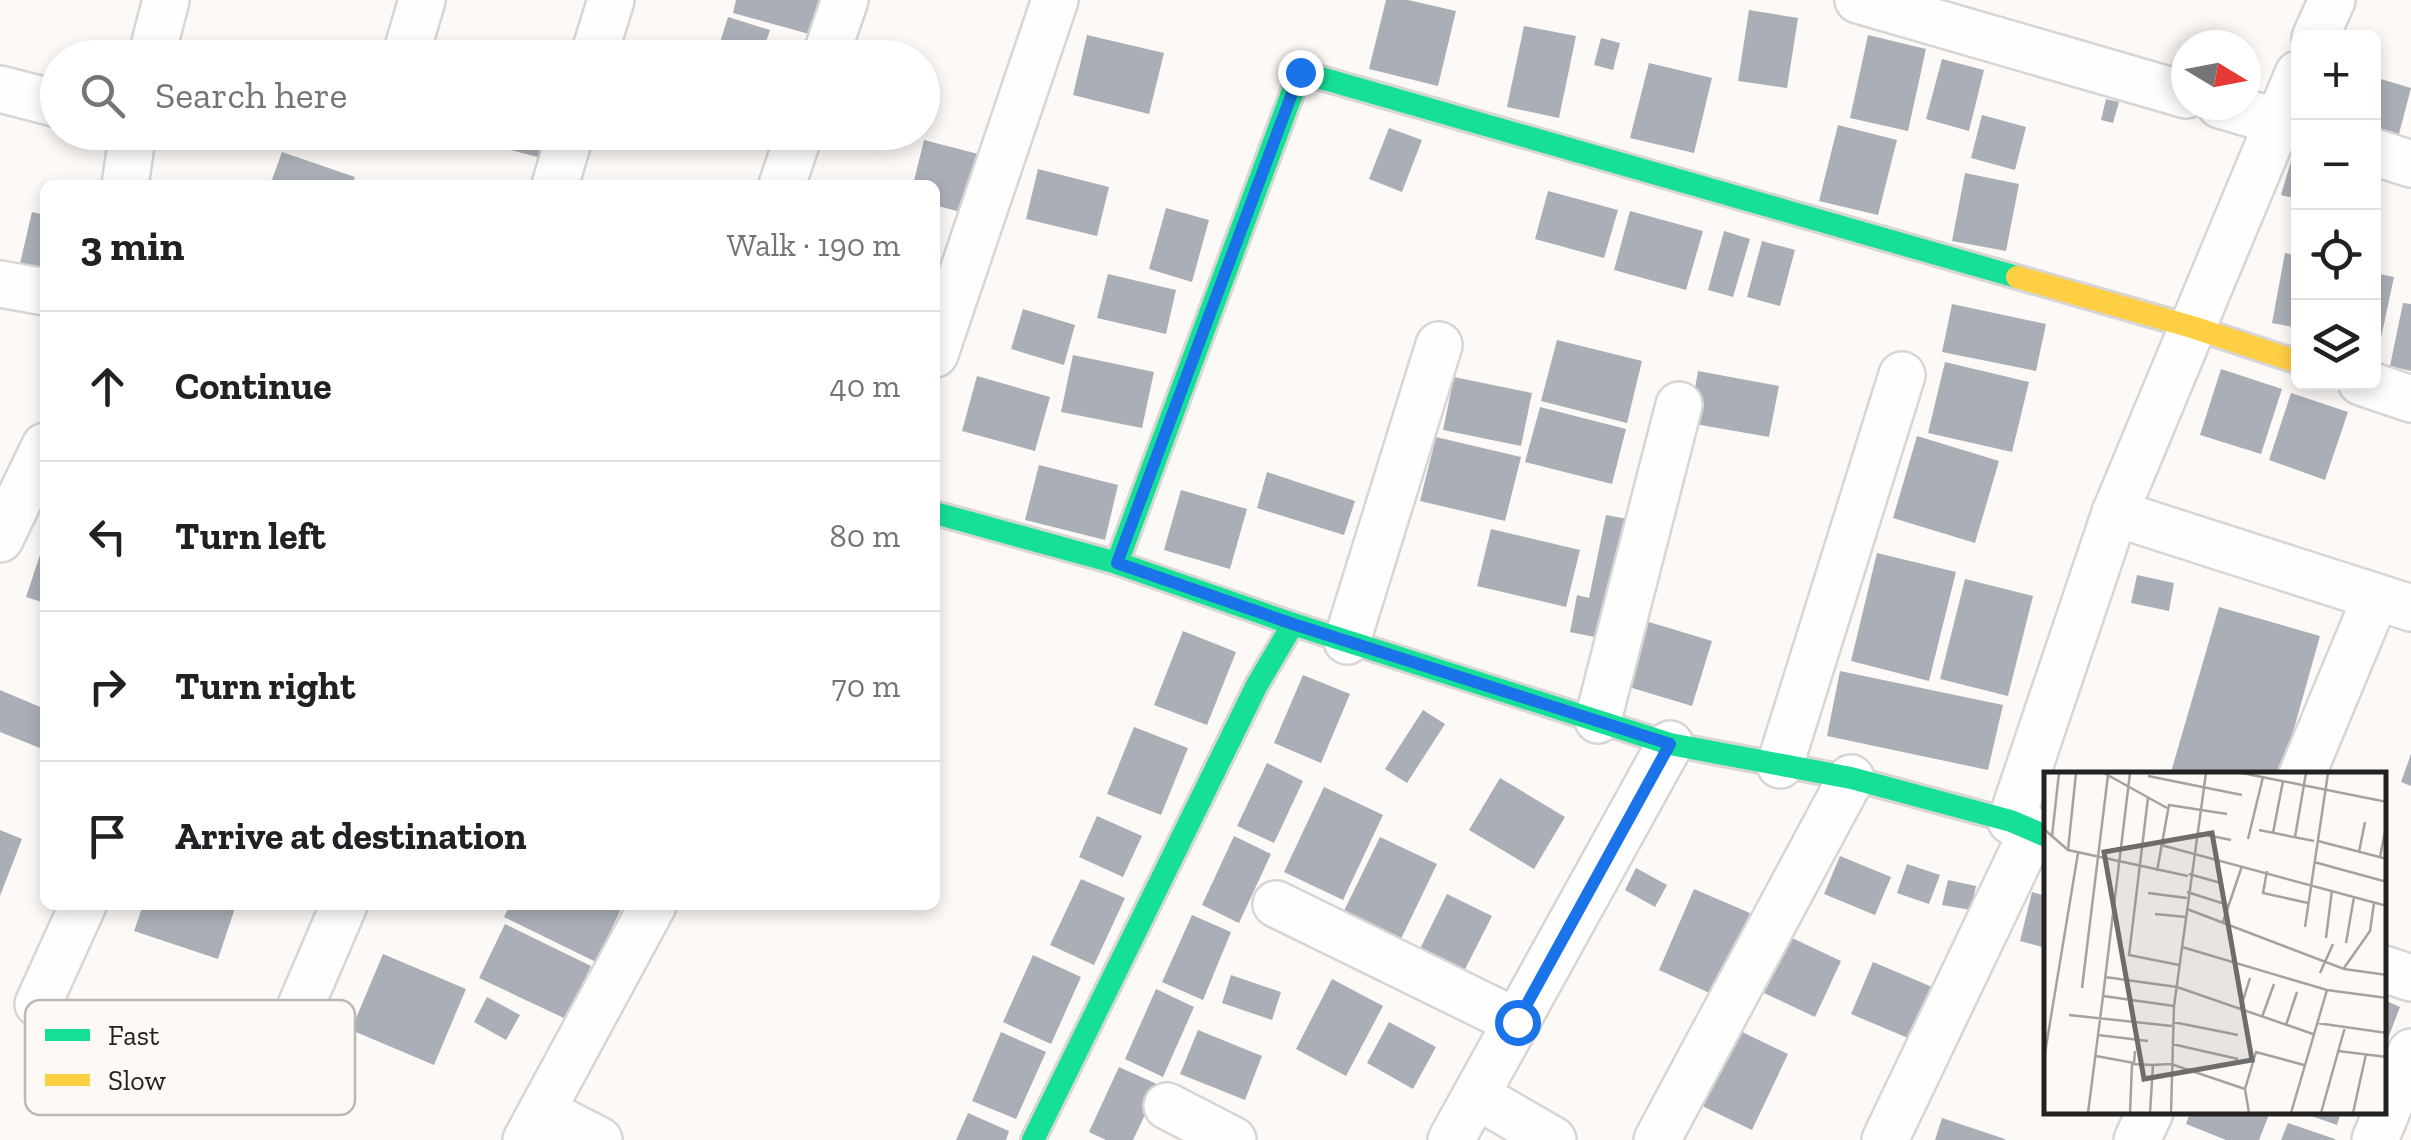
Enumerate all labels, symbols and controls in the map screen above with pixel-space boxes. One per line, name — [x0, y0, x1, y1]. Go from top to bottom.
north arrow — [2171, 30, 2261, 120]
map controls — [2291, 30, 2381, 390]
button: + — [2291, 30, 2381, 120]
search box — [40, 40, 940, 150]
route end — [1278, 50, 1324, 96]
icon: search — [75, 68, 130, 123]
text: Search here — [155, 72, 347, 118]
button: − — [2291, 120, 2381, 210]
button: locate — [2291, 210, 2381, 300]
text: 3 min — [80, 220, 185, 271]
text: Walk · 190 m — [727, 226, 900, 264]
button: layers — [2291, 300, 2381, 390]
icon: ahead — [80, 359, 135, 414]
text: Continue — [175, 363, 332, 409]
text: 40 m — [829, 367, 900, 405]
icon: left — [80, 509, 135, 564]
text: Turn left — [175, 513, 326, 559]
text: 80 m — [829, 517, 900, 555]
icon: right — [80, 659, 135, 714]
text: Turn right — [175, 663, 355, 709]
text: 70 m — [832, 667, 900, 705]
inset map — [2044, 772, 2386, 1115]
icon: arrive — [80, 809, 135, 864]
text: Arrive at destination — [175, 813, 526, 859]
legend — [25, 1000, 355, 1115]
route start — [1495, 1000, 1541, 1046]
text: Fast — [108, 1019, 160, 1052]
text: Slow — [108, 1064, 166, 1097]

